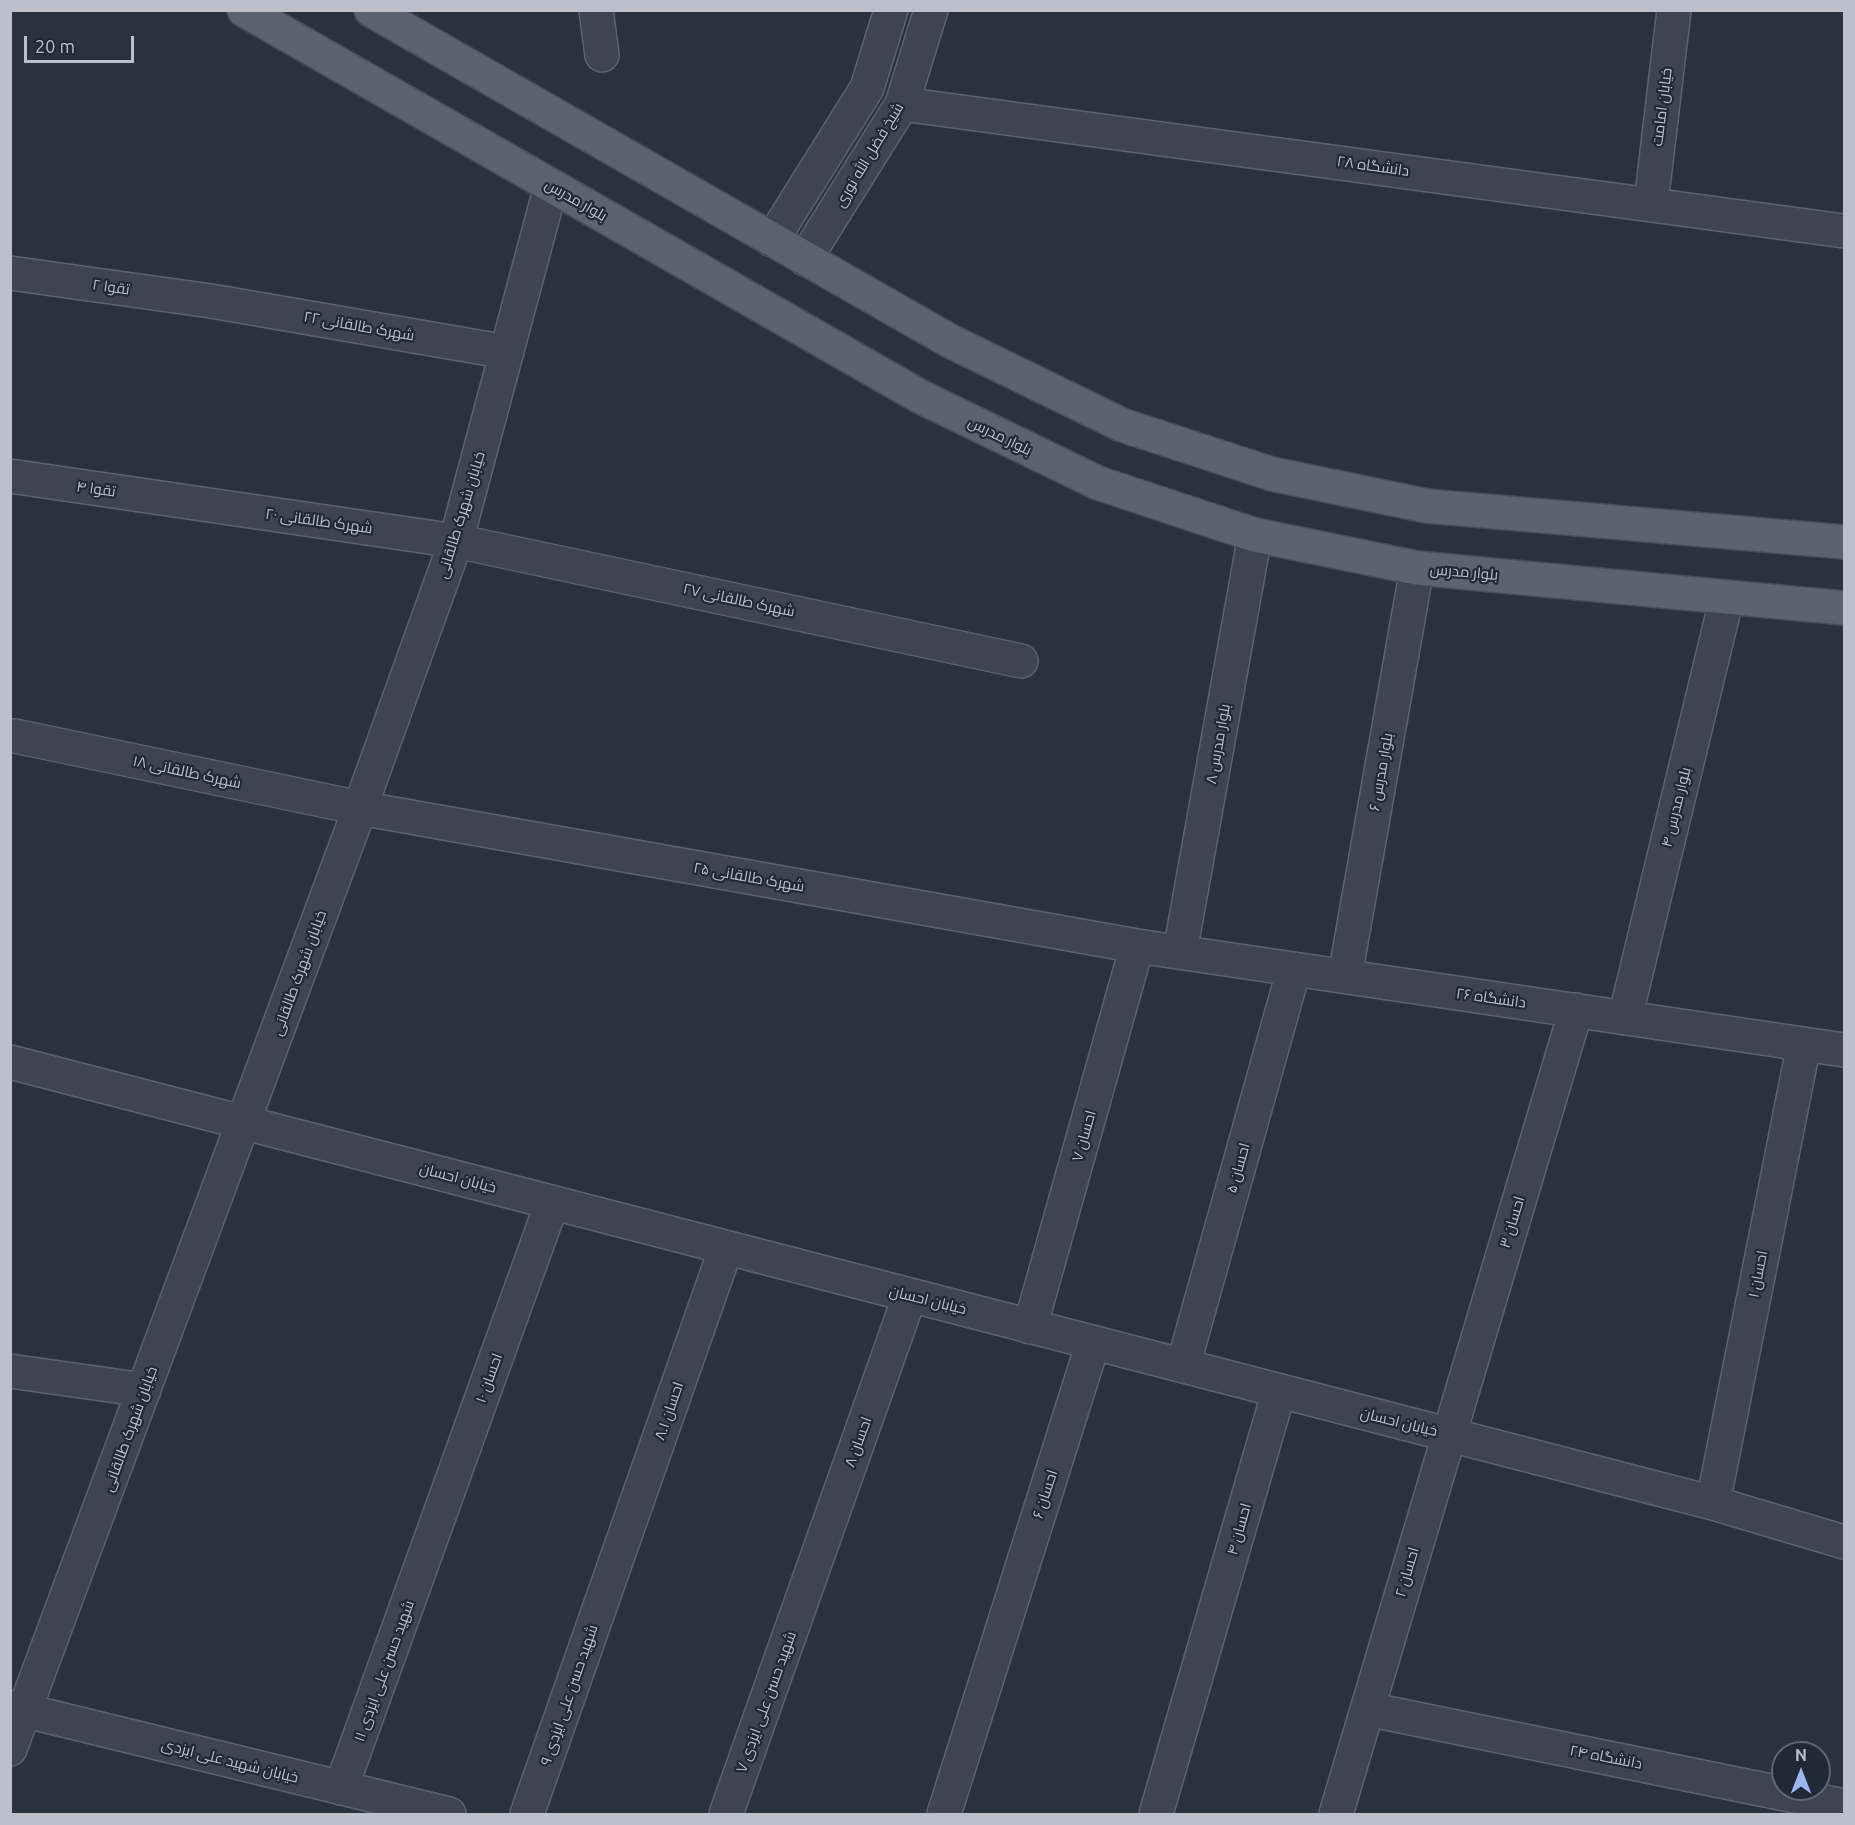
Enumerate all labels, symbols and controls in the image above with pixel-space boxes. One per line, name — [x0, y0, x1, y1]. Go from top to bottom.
scale bar — [27, 24, 136, 62]
text: 20 m — [35, 36, 75, 56]
street label: خیابان امامت — [1648, 67, 1676, 147]
street label: شیخ فضل الله نوری — [831, 99, 907, 211]
street label: دانشگاه ۲۸ — [1336, 152, 1410, 180]
street label: بلوار مدرس — [542, 175, 610, 225]
street label: تقوا ۲ — [91, 275, 131, 299]
street label: شهرک طالقانی ۲۲ — [302, 307, 416, 345]
street label: بلوار مدرس — [965, 413, 1035, 459]
street label: خیابان شهرک طالقانی — [433, 449, 489, 581]
street label: تقوا ۴ — [75, 477, 117, 501]
street label: شهرک طالقانی ۲۰ — [264, 505, 374, 537]
street label: بلوار مدرس — [1429, 560, 1499, 584]
street label: شهرک طالقانی ۲۷ — [682, 579, 796, 621]
street label: بلوار مدرس ۸ — [1202, 702, 1234, 786]
street label: بلوار مدرس ۶ — [1365, 732, 1397, 812]
street label: شهرک طالقانی ۱۸ — [131, 752, 243, 792]
street label: بلوار مدرس ۴ — [1657, 765, 1695, 849]
street label: شهرک طالقانی ۲۵ — [692, 858, 806, 896]
street label: خیابان شهرک طالقانی — [268, 908, 330, 1038]
street label: دانشگاه ۲۶ — [1455, 984, 1527, 1012]
street label: احسان ۷ — [1068, 1108, 1100, 1164]
street label: احسان ۵ — [1222, 1141, 1254, 1195]
street label: خیابان احسان — [418, 1159, 498, 1197]
street label: احسان ۳ — [1496, 1194, 1528, 1250]
street label: احسان ۱ — [1745, 1249, 1771, 1299]
street label: خیابان احسان — [888, 1282, 968, 1318]
street label: احسان ۱۰ — [472, 1351, 506, 1405]
street label: خیابان شهرک طالقانی — [99, 1364, 161, 1494]
street label: احسان ۸.۱ — [651, 1379, 687, 1443]
street label: خیابان احسان — [1359, 1404, 1439, 1440]
street label: احسان ۸ — [841, 1414, 875, 1470]
street label: احسان ۶ — [1029, 1467, 1061, 1521]
street label: احسان ۴ — [1223, 1501, 1255, 1557]
street label: احسان ۲ — [1391, 1545, 1423, 1599]
street label: شهید حسن علی ایزدی ۱۱ — [350, 1598, 418, 1744]
street label: شهید حسن علی ایزدی ۹ — [536, 1622, 602, 1768]
street label: شهید حسن علی ایزدی ۷ — [732, 1629, 800, 1775]
street label: خیابان شهید علی ایزدی — [160, 1735, 300, 1787]
street label: دانشگاه ۲۴ — [1568, 1741, 1644, 1773]
north arrow — [1771, 1741, 1831, 1801]
text: N — [1795, 1746, 1807, 1764]

